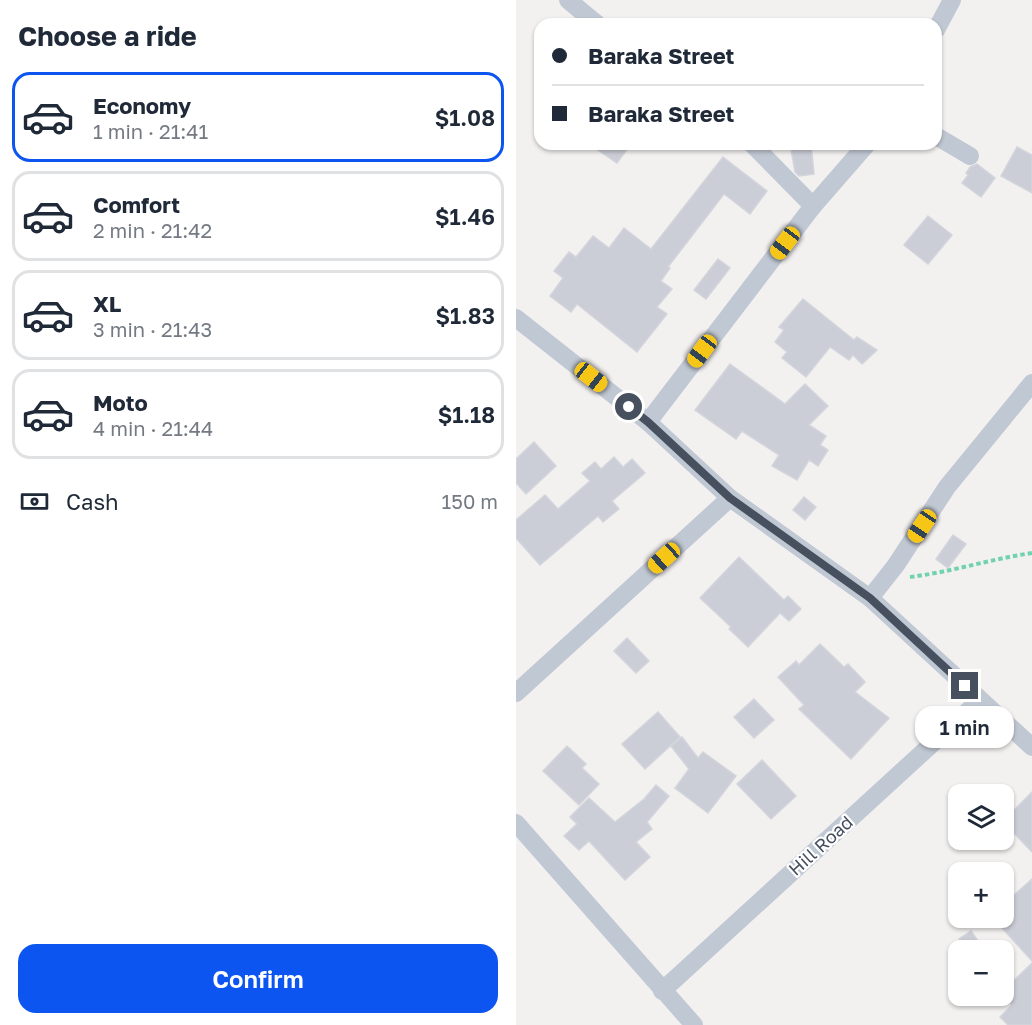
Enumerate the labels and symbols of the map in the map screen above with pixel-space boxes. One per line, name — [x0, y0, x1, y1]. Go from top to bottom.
car — [767, 223, 803, 263]
car — [684, 331, 720, 371]
car — [571, 359, 611, 395]
route start — [615, 393, 642, 420]
car — [904, 506, 940, 546]
car — [645, 539, 683, 577]
route end — [951, 672, 978, 699]
callout: 1 min — [916, 707, 1014, 749]
street label: Hill Road — [784, 811, 857, 880]

